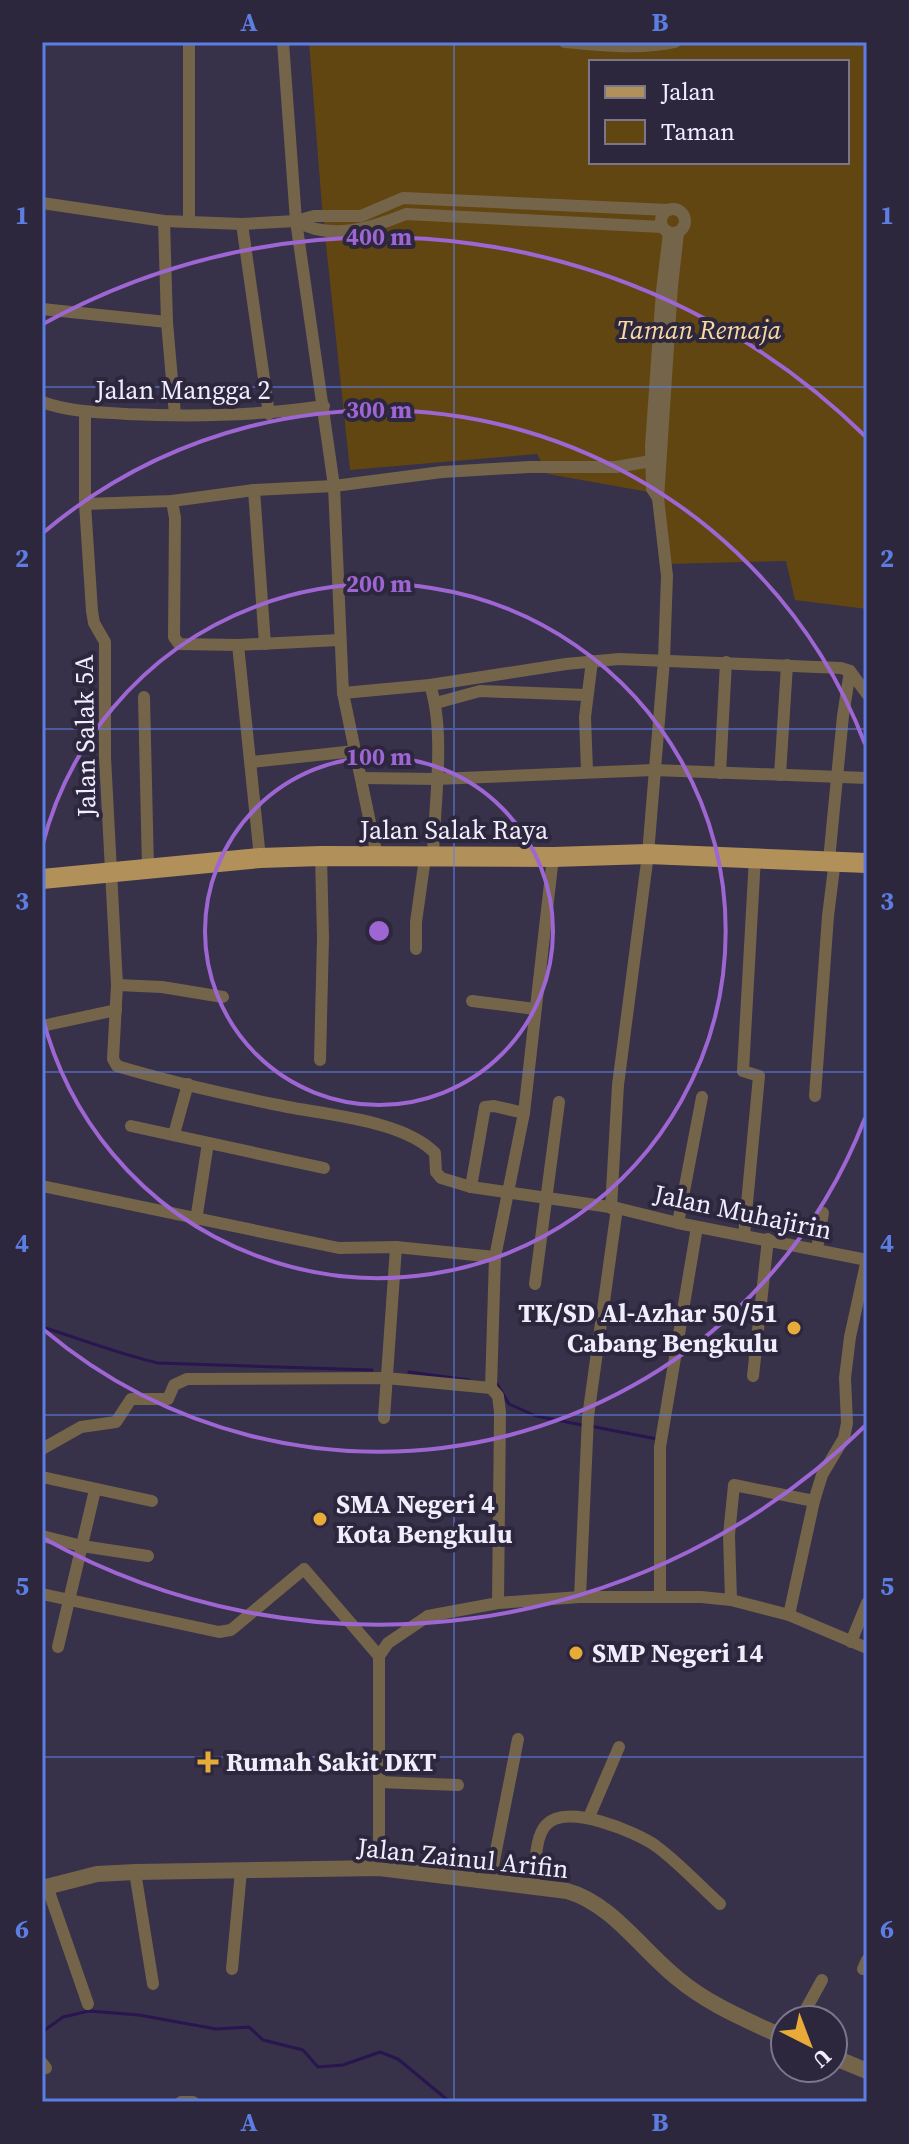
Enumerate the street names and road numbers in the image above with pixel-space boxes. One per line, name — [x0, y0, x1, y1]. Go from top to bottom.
street label: Jalan Mangga 2 — [95, 372, 270, 408]
street label: Jalan Salak 5A — [66, 654, 104, 819]
street label: Jalan Salak Raya — [359, 812, 549, 848]
street label: Jalan Muhajirin — [650, 1175, 835, 1248]
street label: Jalan Zainul Arifin — [355, 1829, 570, 1887]

